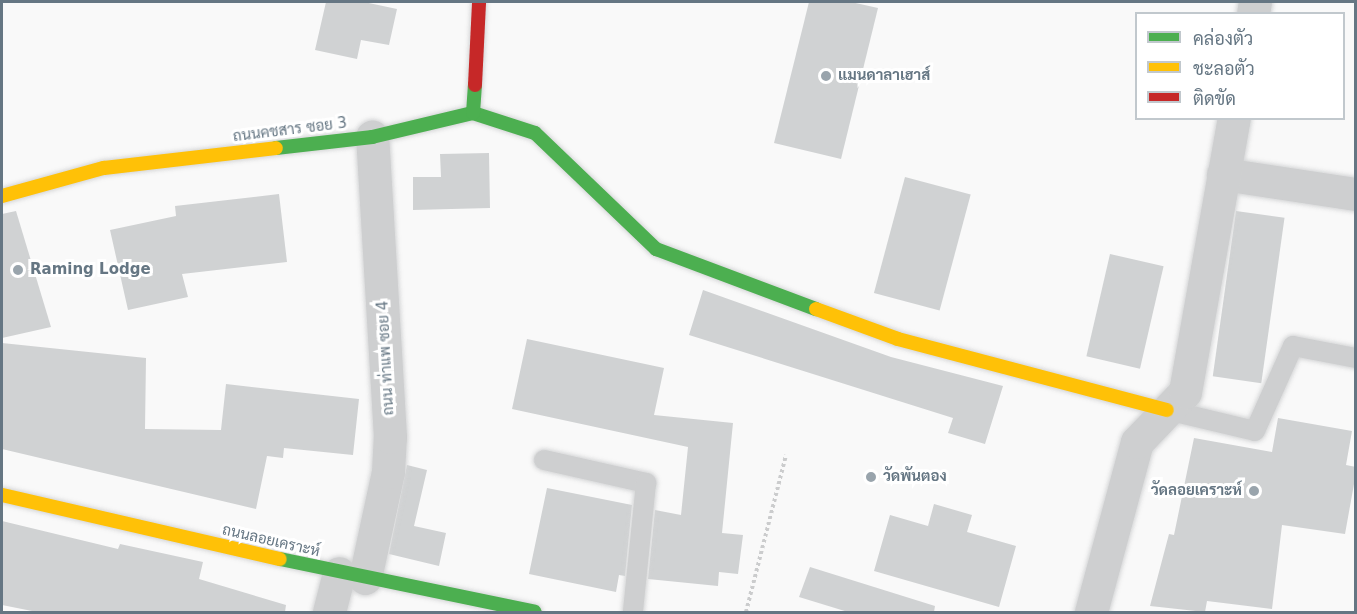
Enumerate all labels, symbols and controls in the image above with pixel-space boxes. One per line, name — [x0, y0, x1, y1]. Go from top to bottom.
legend — [1135, 12, 1345, 120]
text: คล่องตัว — [1193, 28, 1253, 49]
text: ชะลอตัว — [1193, 58, 1255, 79]
place label: แมนดาลาเฮาส์ — [838, 67, 930, 85]
marker: แมนดาลาเฮาส์ — [819, 69, 833, 83]
text: ติดขัด — [1193, 88, 1236, 109]
street label: ถนนคชสาร ซอย 3 — [232, 114, 348, 146]
place label: Raming Lodge — [30, 261, 151, 279]
marker: Raming Lodge — [11, 263, 25, 277]
street label: ถนน ท่าแพ ซอย 4 — [374, 300, 398, 416]
place label: วัดพันตอง — [883, 468, 947, 486]
marker: วัดพันตอง — [864, 470, 878, 484]
place label: วัดลอยเคราะห์ — [1151, 482, 1242, 500]
marker: วัดลอยเคราะห์ — [1247, 484, 1261, 498]
street label: ถนนลอยเคราะห์ — [220, 521, 322, 561]

